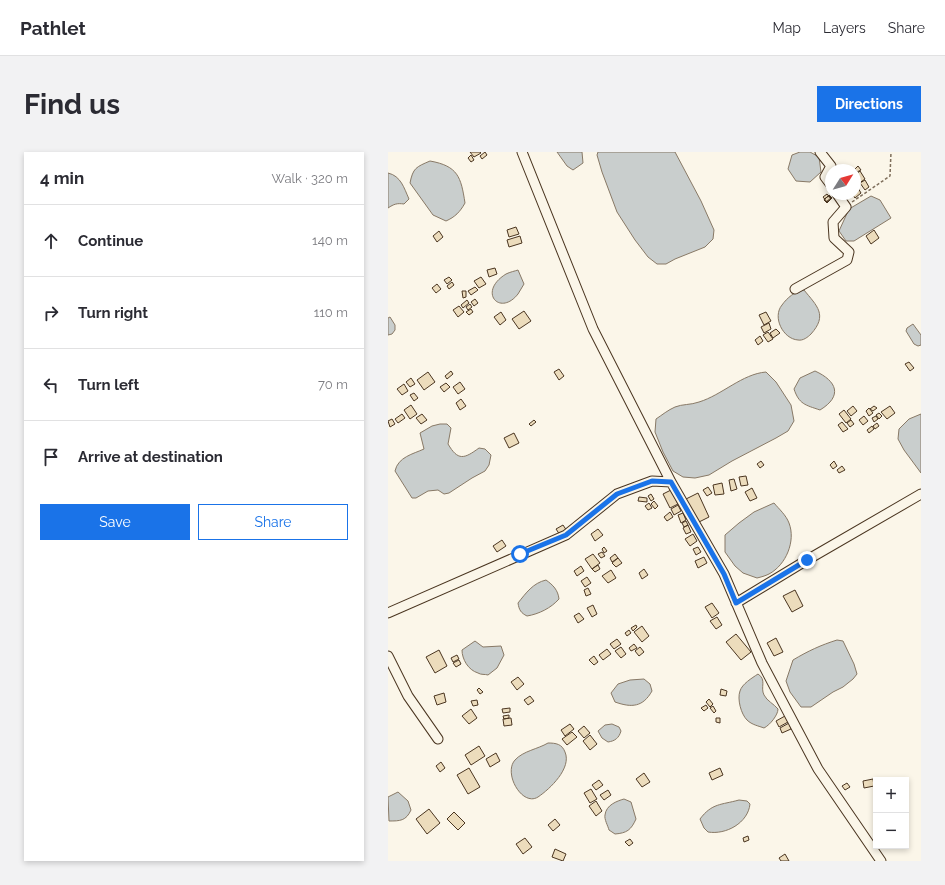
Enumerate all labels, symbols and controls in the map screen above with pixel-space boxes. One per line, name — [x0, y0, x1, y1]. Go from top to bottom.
text: Pathlet — [20, 17, 86, 39]
text: Map — [773, 20, 801, 36]
text: Layers — [823, 20, 866, 36]
text: Share — [888, 20, 925, 36]
button: Directions — [817, 86, 921, 122]
text: Find us — [24, 88, 120, 121]
north arrow — [825, 164, 861, 200]
text: 4 min — [40, 168, 84, 188]
text: Walk · 320 m — [272, 171, 348, 186]
icon: ahead — [40, 230, 62, 252]
text: Continue — [78, 232, 143, 250]
text: 140 m — [312, 233, 348, 248]
icon: right — [40, 302, 62, 324]
text: Turn right — [78, 304, 148, 322]
text: 110 m — [314, 305, 348, 320]
icon: left — [40, 374, 62, 396]
text: Turn left — [78, 376, 139, 394]
text: 70 m — [318, 377, 348, 392]
icon: arrive — [40, 446, 62, 468]
text: Arrive at destination — [78, 448, 223, 466]
button: Save — [40, 504, 190, 540]
button: Share — [198, 504, 348, 540]
route start — [511, 545, 529, 563]
route end — [798, 551, 816, 569]
map controls — [873, 777, 909, 849]
button: + — [873, 777, 909, 813]
button: − — [873, 813, 909, 849]

